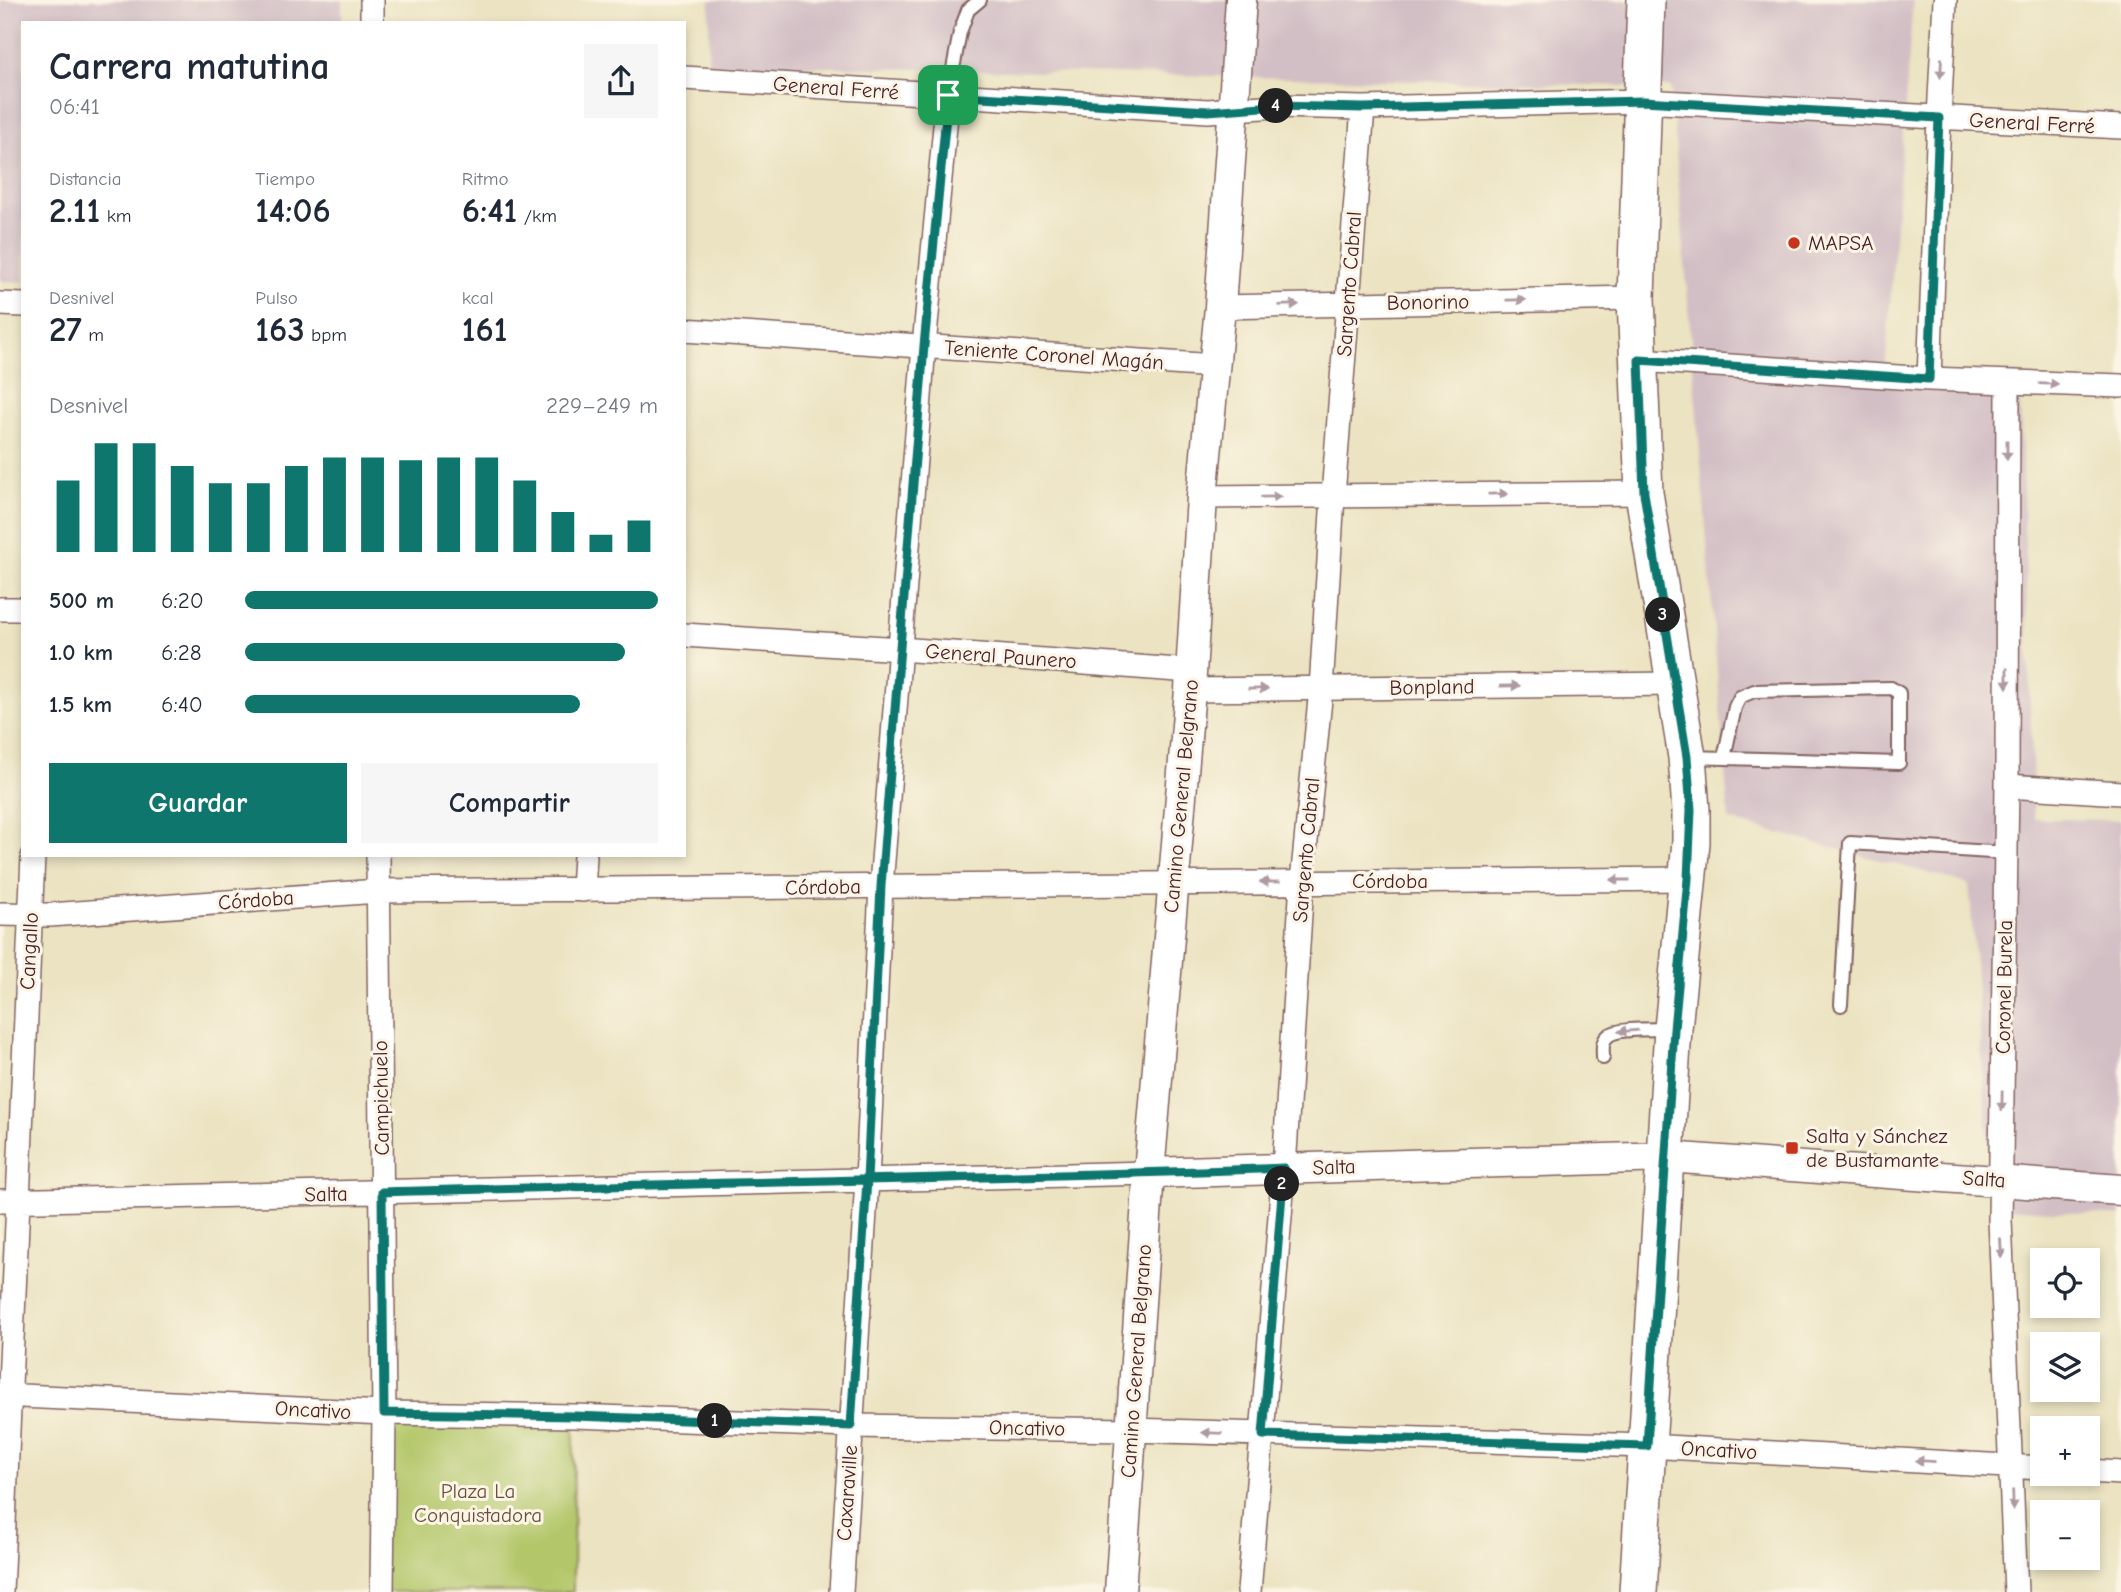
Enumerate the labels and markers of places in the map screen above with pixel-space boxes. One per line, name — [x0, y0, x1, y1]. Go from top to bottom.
pin — [918, 65, 978, 125]
pin: 4 — [1258, 88, 1294, 124]
place label: MAPSA — [1808, 231, 1873, 255]
marker: MAPSA — [1786, 235, 1802, 251]
pin: 3 — [1646, 598, 1680, 632]
place label: Salta y Sánchez de Bustamante — [1806, 1124, 1948, 1172]
marker: Salta y Sánchez de Bustamante — [1784, 1140, 1800, 1156]
pin: 2 — [1264, 1166, 1300, 1202]
pin: 1 — [698, 1404, 732, 1438]

